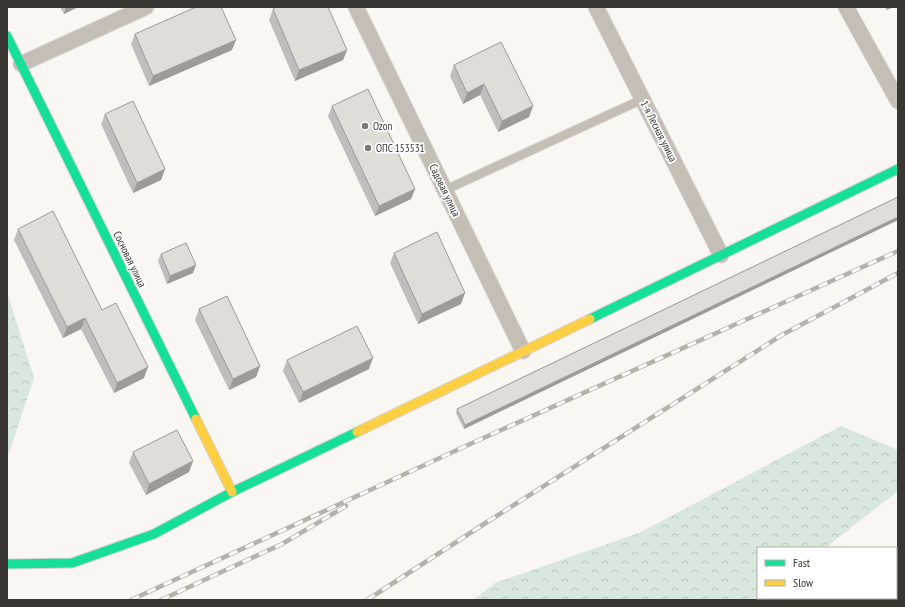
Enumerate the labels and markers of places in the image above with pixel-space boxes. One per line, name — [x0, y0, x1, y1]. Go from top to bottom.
place label: Ozon — [373, 119, 392, 133]
marker: Ozon — [360, 121, 370, 131]
place label: ОПС 153531 — [376, 141, 425, 155]
marker: ОПС 153531 — [363, 143, 373, 153]

